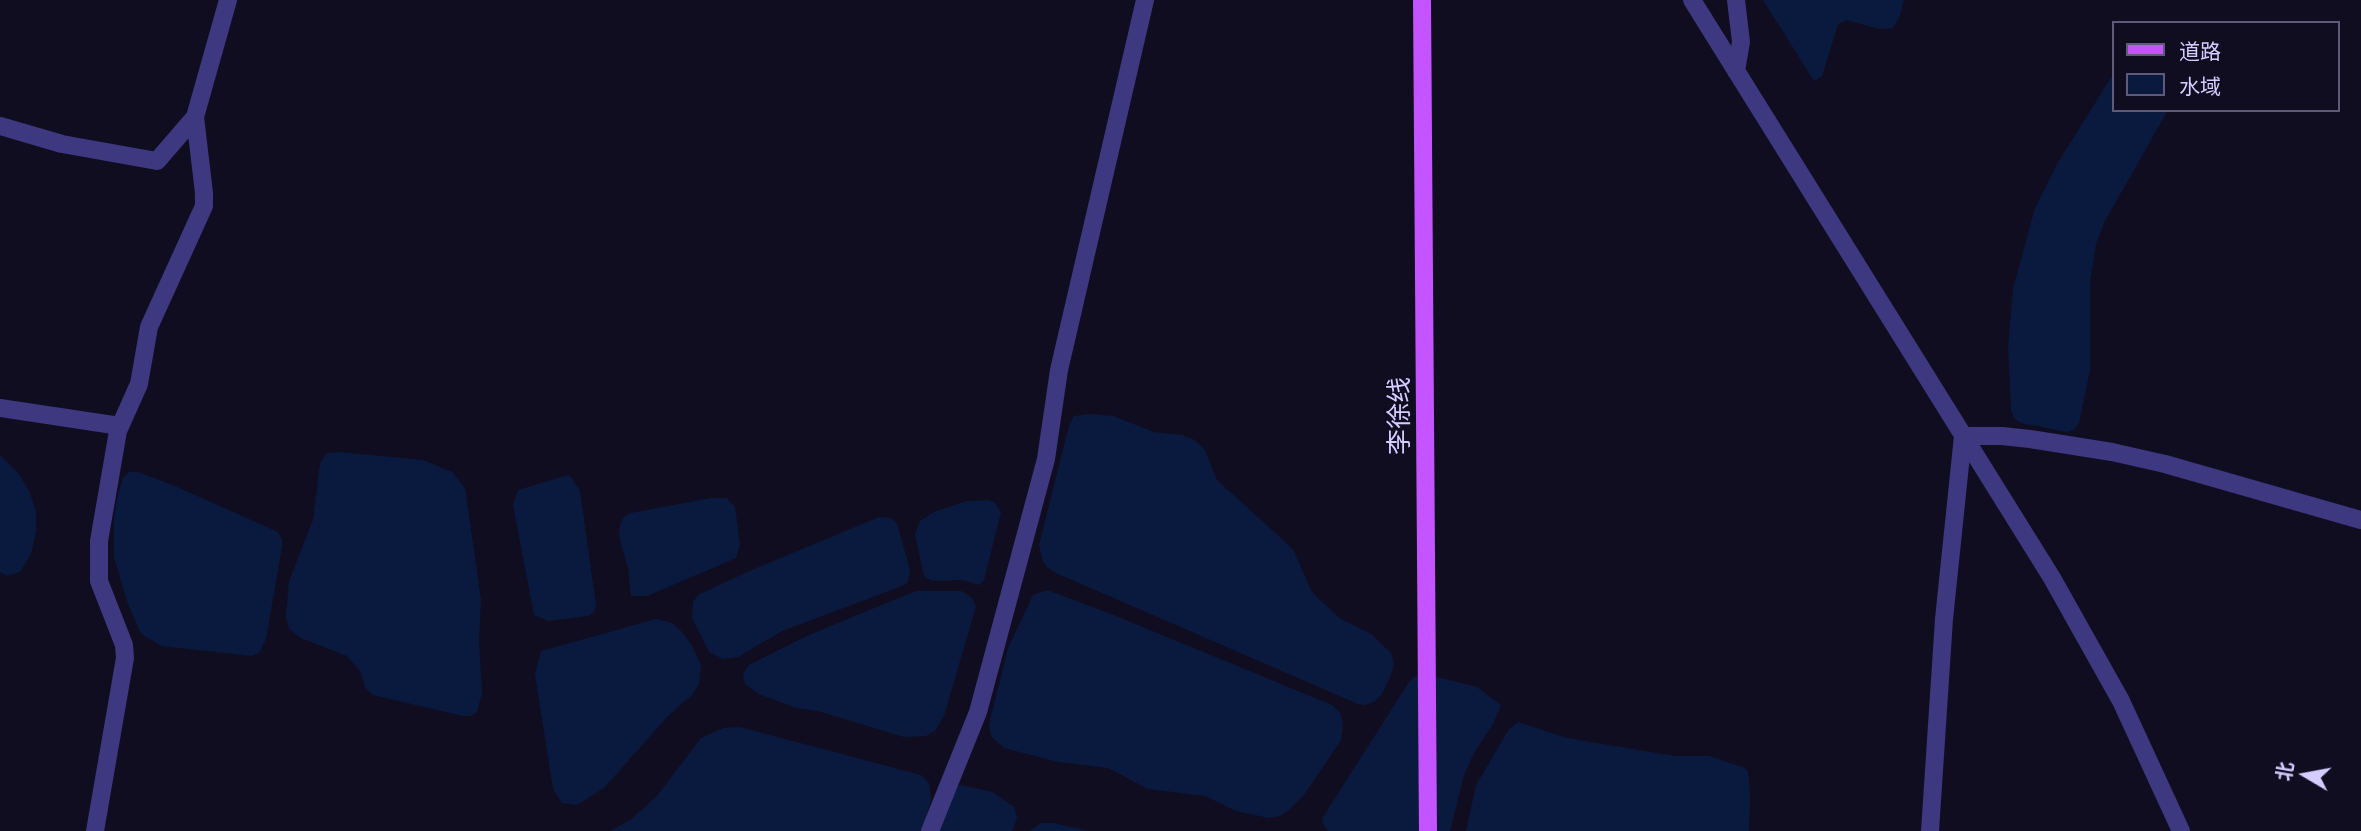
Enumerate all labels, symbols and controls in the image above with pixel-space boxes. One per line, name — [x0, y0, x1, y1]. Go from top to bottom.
legend — [2112, 21, 2340, 112]
text: 道路 — [2179, 38, 2221, 63]
text: 水域 — [2179, 73, 2221, 98]
street label: 李徐线 — [1383, 377, 1415, 455]
north arrow — [2270, 740, 2340, 810]
text: 北 — [2271, 760, 2297, 783]

